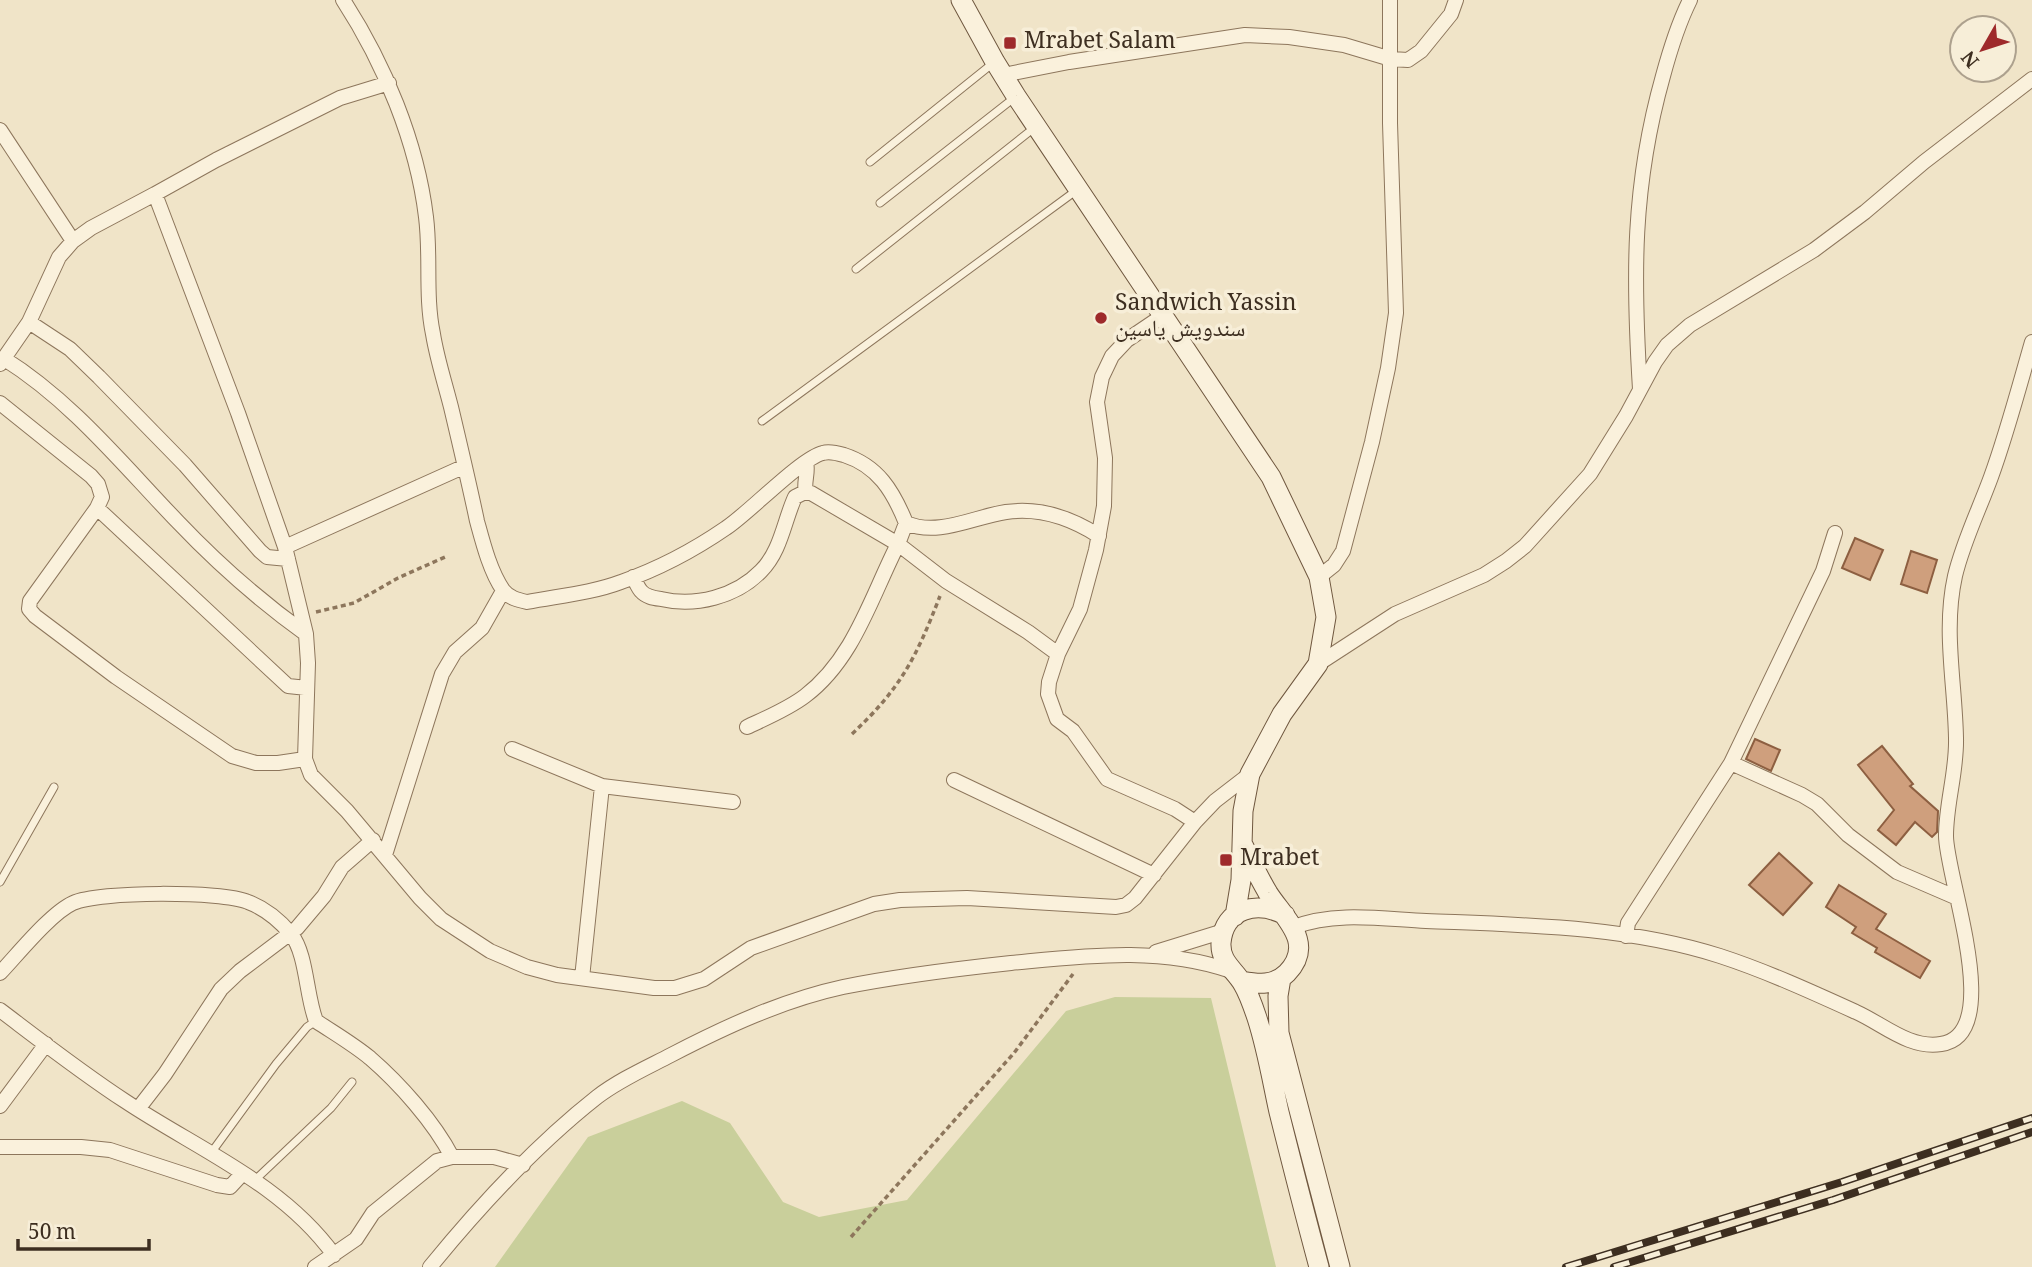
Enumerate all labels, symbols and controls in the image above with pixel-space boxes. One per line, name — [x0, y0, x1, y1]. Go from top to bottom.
north arrow — [1948, 14, 2018, 84]
place label: Mrabet Salam — [1024, 23, 1176, 63]
marker: Mrabet Salam — [1002, 35, 1018, 51]
text: N — [1955, 42, 1989, 74]
place label: Sandwich Yassin سندويش ياسين — [1115, 285, 1297, 351]
marker: Sandwich Yassin سندويش ياسين — [1093, 310, 1109, 326]
place label: Mrabet — [1240, 840, 1319, 880]
marker: Mrabet — [1218, 852, 1234, 868]
scale bar — [18, 1208, 149, 1252]
text: 50 m — [28, 1217, 76, 1252]

